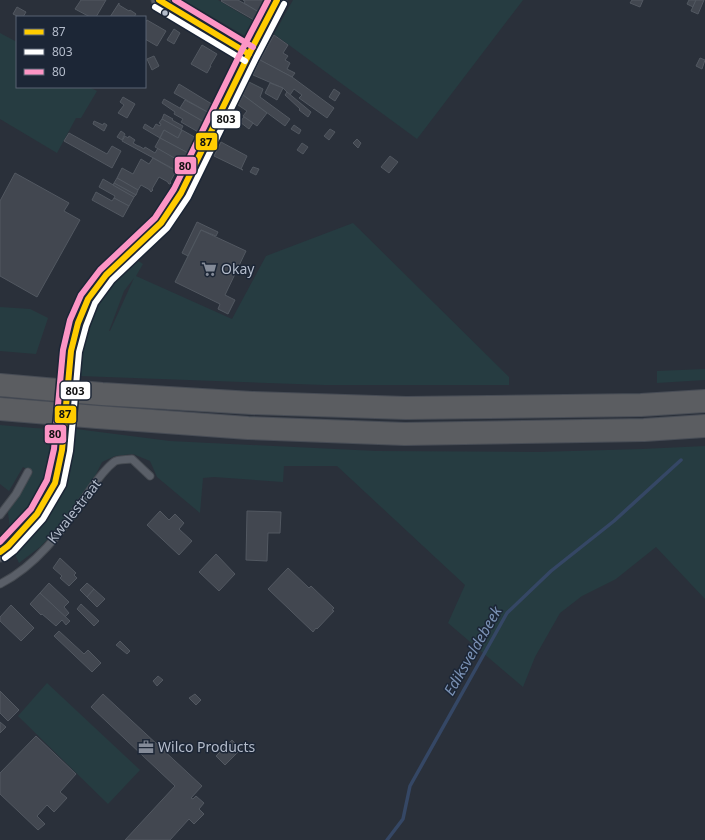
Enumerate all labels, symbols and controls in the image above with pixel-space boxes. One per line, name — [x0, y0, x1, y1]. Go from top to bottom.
unlabelled marker — [160, 8, 170, 18]
legend — [16, 16, 146, 88]
text: 87 — [52, 23, 66, 40]
text: 803 — [52, 43, 73, 60]
text: 80 — [52, 63, 66, 80]
line badge: 803 — [211, 110, 241, 129]
text: 803 — [217, 111, 235, 126]
line badge: 87 — [195, 132, 218, 151]
text: 87 — [200, 134, 212, 149]
line badge: 80 — [174, 156, 197, 175]
text: 80 — [179, 158, 191, 173]
place label: Okay — [221, 259, 255, 278]
supermarket icon: Okay — [200, 260, 218, 278]
line badge: 803 — [60, 381, 91, 400]
text: 803 — [66, 383, 84, 398]
line badge: 87 — [54, 405, 77, 424]
text: 87 — [59, 406, 71, 421]
line badge: 80 — [44, 424, 67, 444]
text: 80 — [49, 426, 61, 441]
street label: Kwalestraat — [42, 474, 105, 547]
water label: Ediksveldebeek — [439, 602, 506, 699]
place label: Wilco Products — [158, 737, 256, 756]
office icon: Wilco Products — [137, 738, 155, 756]

